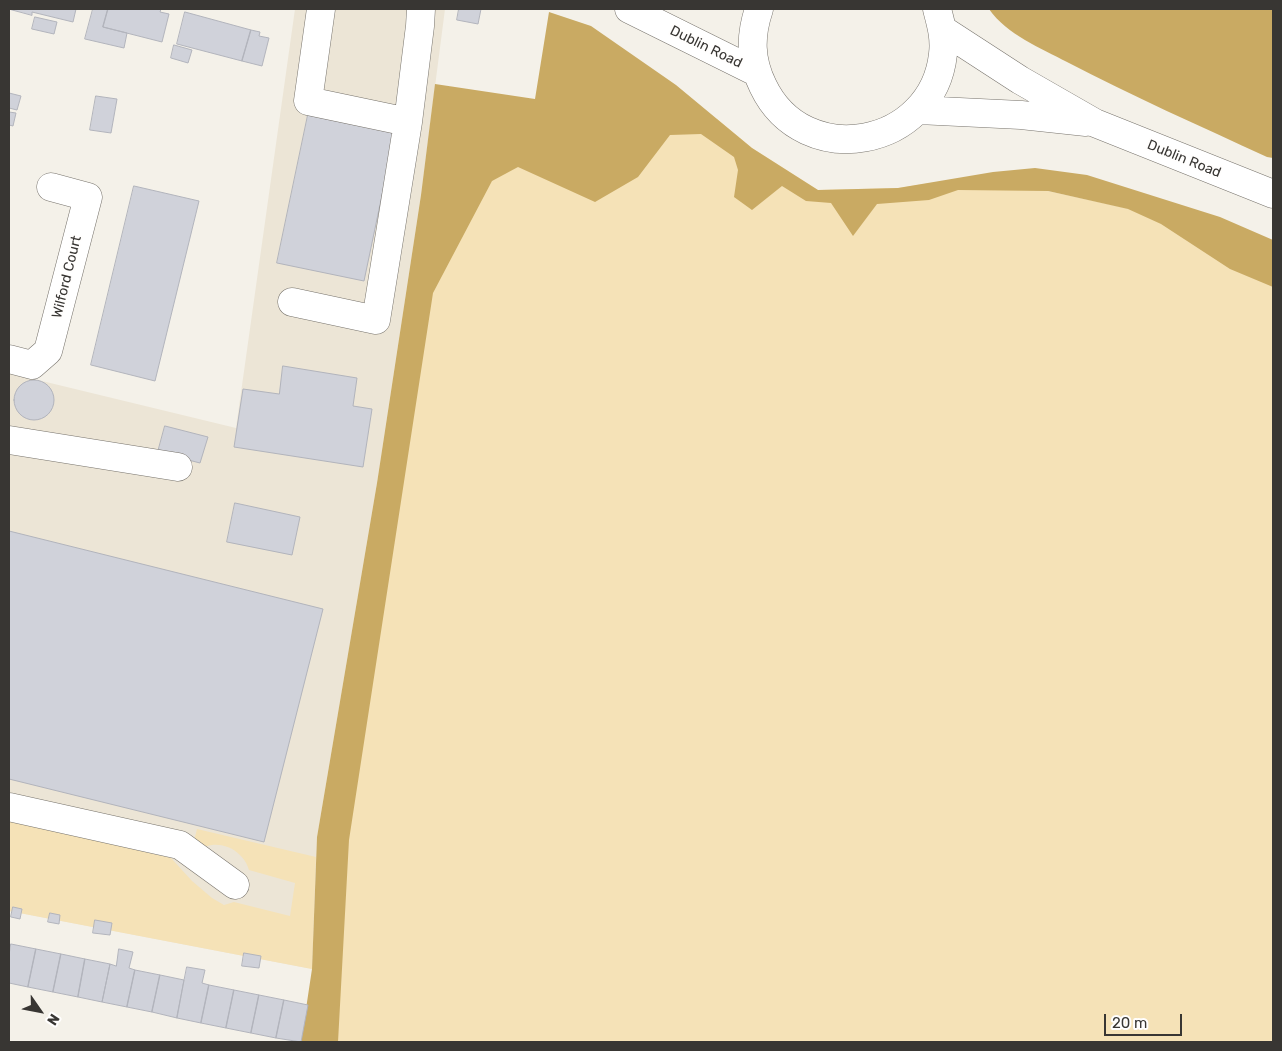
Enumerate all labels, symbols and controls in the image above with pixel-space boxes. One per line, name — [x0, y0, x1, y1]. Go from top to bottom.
street label: Dublin Road — [667, 22, 745, 72]
street label: Dublin Road — [1145, 137, 1223, 181]
street label: Wilford Court — [49, 234, 85, 320]
north arrow — [15, 986, 65, 1036]
scale bar — [1107, 1004, 1184, 1036]
text: N — [43, 1011, 63, 1028]
text: 20 m — [1112, 1014, 1147, 1032]

